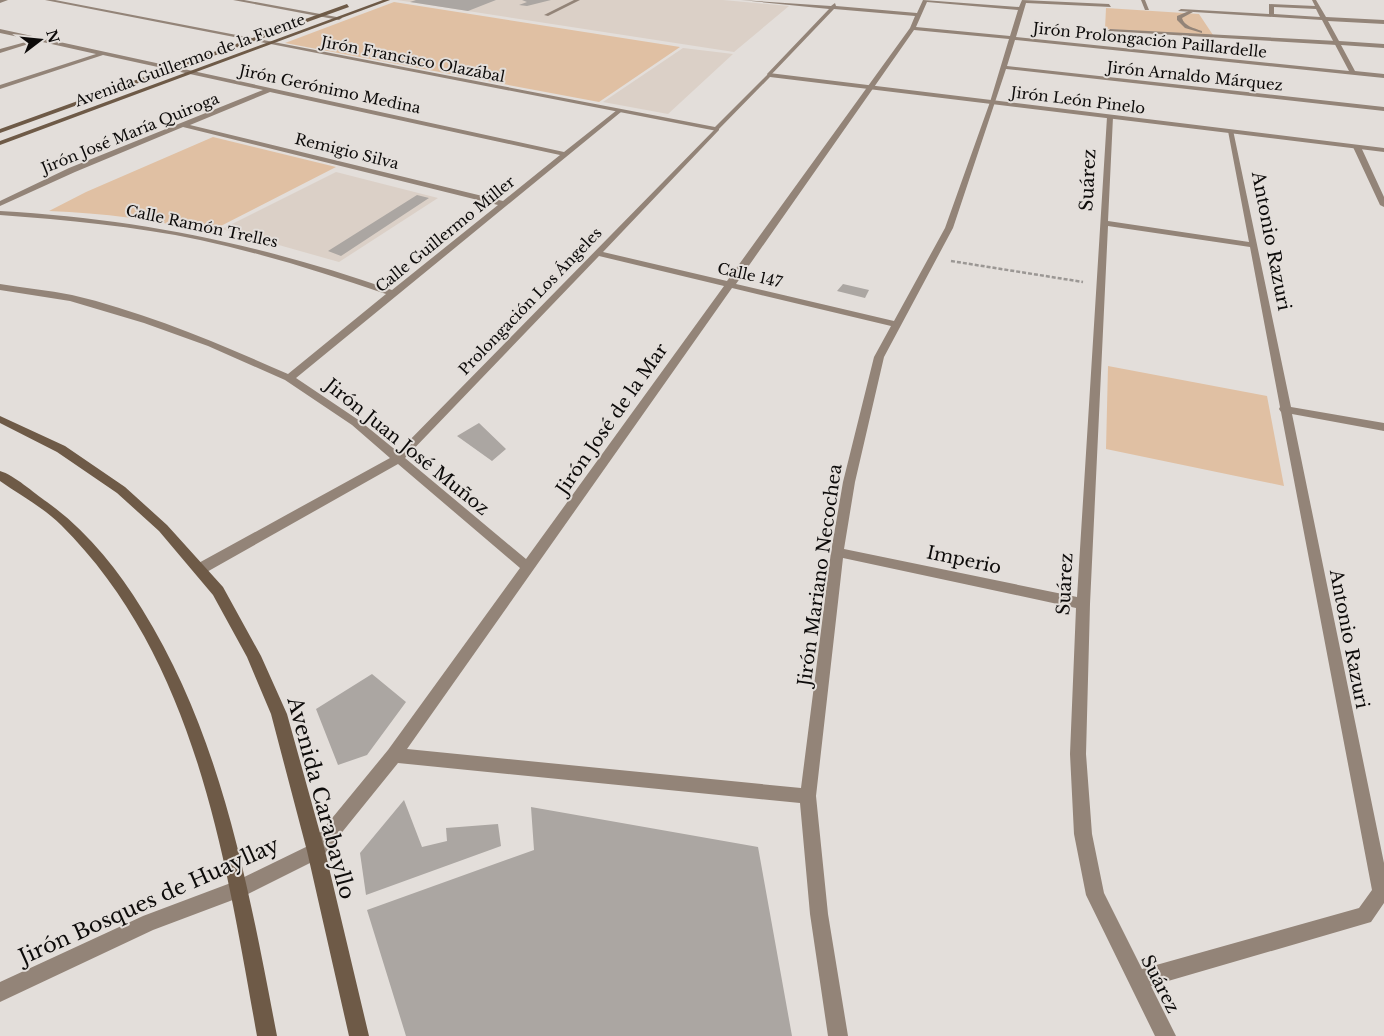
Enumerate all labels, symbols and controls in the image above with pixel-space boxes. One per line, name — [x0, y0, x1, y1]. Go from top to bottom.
street label: Avenida Guillermo de la Fuente — [71, 9, 308, 111]
north arrow — [15, 15, 65, 65]
street label: Jirón Prolongación Paillardelle — [1030, 18, 1268, 62]
text: N — [42, 28, 63, 45]
street label: Jirón Francisco Olazábal — [317, 31, 507, 86]
street label: Jirón Arnaldo Márquez — [1104, 57, 1284, 95]
street label: Jirón Gerónimo Medina — [236, 60, 423, 118]
street label: Jirón León Pinelo — [1008, 82, 1146, 118]
street label: Jirón José María Quiroga — [36, 88, 222, 178]
street label: Remigio Silva — [293, 129, 402, 173]
street label: Suárez — [1075, 148, 1101, 212]
street label: Antonio Razuri — [1247, 169, 1295, 312]
street label: Calle Guillermo Miller — [371, 171, 519, 296]
street label: Calle Ramón Trelles — [124, 201, 280, 251]
street label: Prolongación Los Ángeles — [454, 223, 606, 379]
street label: Calle 147 — [716, 258, 785, 292]
street label: Jirón José de la Mar — [550, 339, 673, 500]
street label: Jirón Juan José Muñoz — [319, 373, 493, 520]
street label: Jirón Mariano Necochea — [793, 462, 846, 689]
street label: Imperio — [925, 541, 1003, 579]
street label: Suárez — [1052, 552, 1078, 616]
street label: Antonio Razuri — [1325, 567, 1373, 710]
street label: Avenida Carabayllo — [281, 693, 361, 902]
street label: Jirón Bosques de Huayllay — [12, 832, 284, 971]
street label: Suárez — [1136, 951, 1184, 1017]

